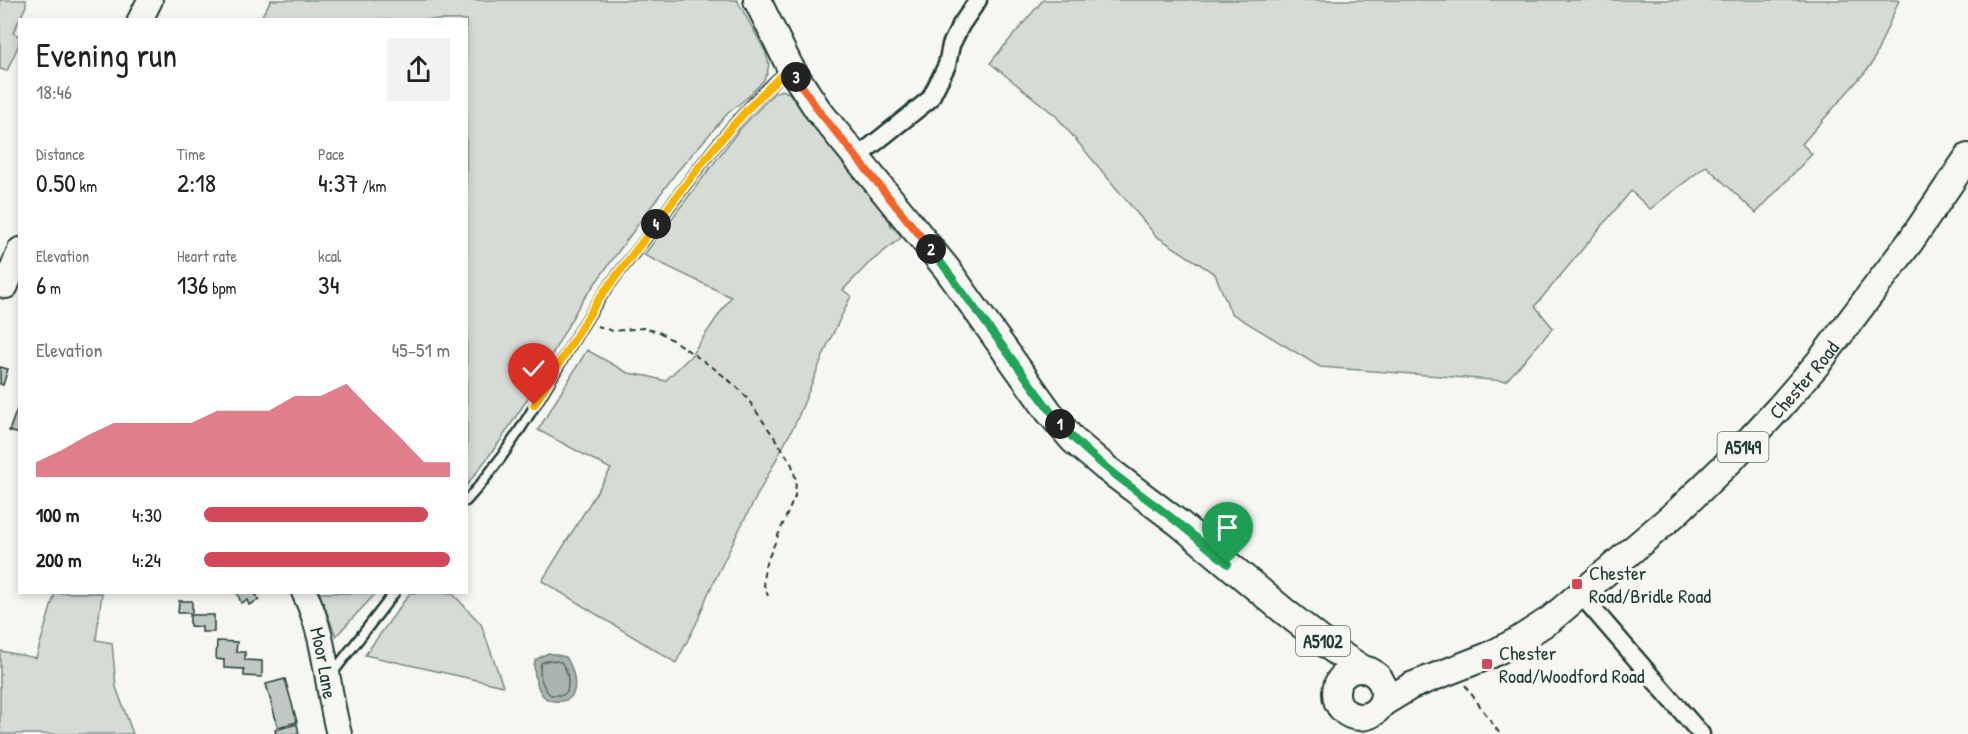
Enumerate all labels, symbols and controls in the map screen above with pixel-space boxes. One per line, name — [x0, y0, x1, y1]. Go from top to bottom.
text: Evening run — [36, 33, 177, 77]
button: share — [387, 38, 450, 101]
pin: 3 — [781, 62, 811, 92]
text: 3 — [792, 66, 800, 88]
text: 18:46 — [36, 78, 72, 105]
text: Distance — [36, 143, 85, 165]
text: Time — [177, 143, 205, 165]
text: Pace — [318, 143, 345, 165]
text: 0.50 — [36, 165, 76, 200]
text: 2:18 — [177, 165, 216, 200]
text: 4:37 — [318, 165, 358, 200]
text: km — [76, 175, 97, 197]
text: /km — [358, 175, 386, 197]
pin: 4 — [641, 209, 671, 239]
text: 4 — [653, 213, 659, 235]
pin: 2 — [916, 234, 946, 264]
text: 2 — [927, 238, 935, 260]
text: Elevation — [36, 245, 89, 267]
text: Heart rate — [177, 245, 237, 267]
text: kcal — [318, 245, 341, 267]
text: 6 — [36, 267, 46, 302]
text: 136 — [177, 267, 208, 302]
text: 34 — [318, 267, 339, 302]
text: m — [46, 277, 61, 299]
text: bpm — [208, 277, 236, 299]
street label: Chester Road — [1762, 335, 1844, 425]
text: Elevation — [36, 336, 102, 363]
text: 45–51 m — [392, 336, 450, 363]
pin — [508, 343, 559, 405]
icon: check — [517, 352, 550, 385]
pin: 1 — [1045, 409, 1075, 439]
text: 1 — [1057, 413, 1063, 435]
road number: A5149 — [1718, 432, 1768, 462]
text: 100 m — [36, 501, 79, 528]
text: 4:30 — [132, 501, 162, 528]
pin — [1202, 502, 1253, 564]
icon: arrive — [1211, 511, 1244, 544]
text: 200 m — [36, 546, 81, 573]
text: 4:24 — [132, 546, 161, 573]
place label: Chester Road/Bridle Road — [1589, 559, 1711, 609]
marker: Chester Road/Bridle Road — [1570, 577, 1584, 591]
street label: Moor Lane — [304, 624, 345, 701]
road number: A5102 — [1296, 626, 1350, 656]
place label: Chester Road/Woodford Road — [1499, 639, 1645, 689]
marker: Chester Road/Woodford Road — [1480, 657, 1494, 671]

